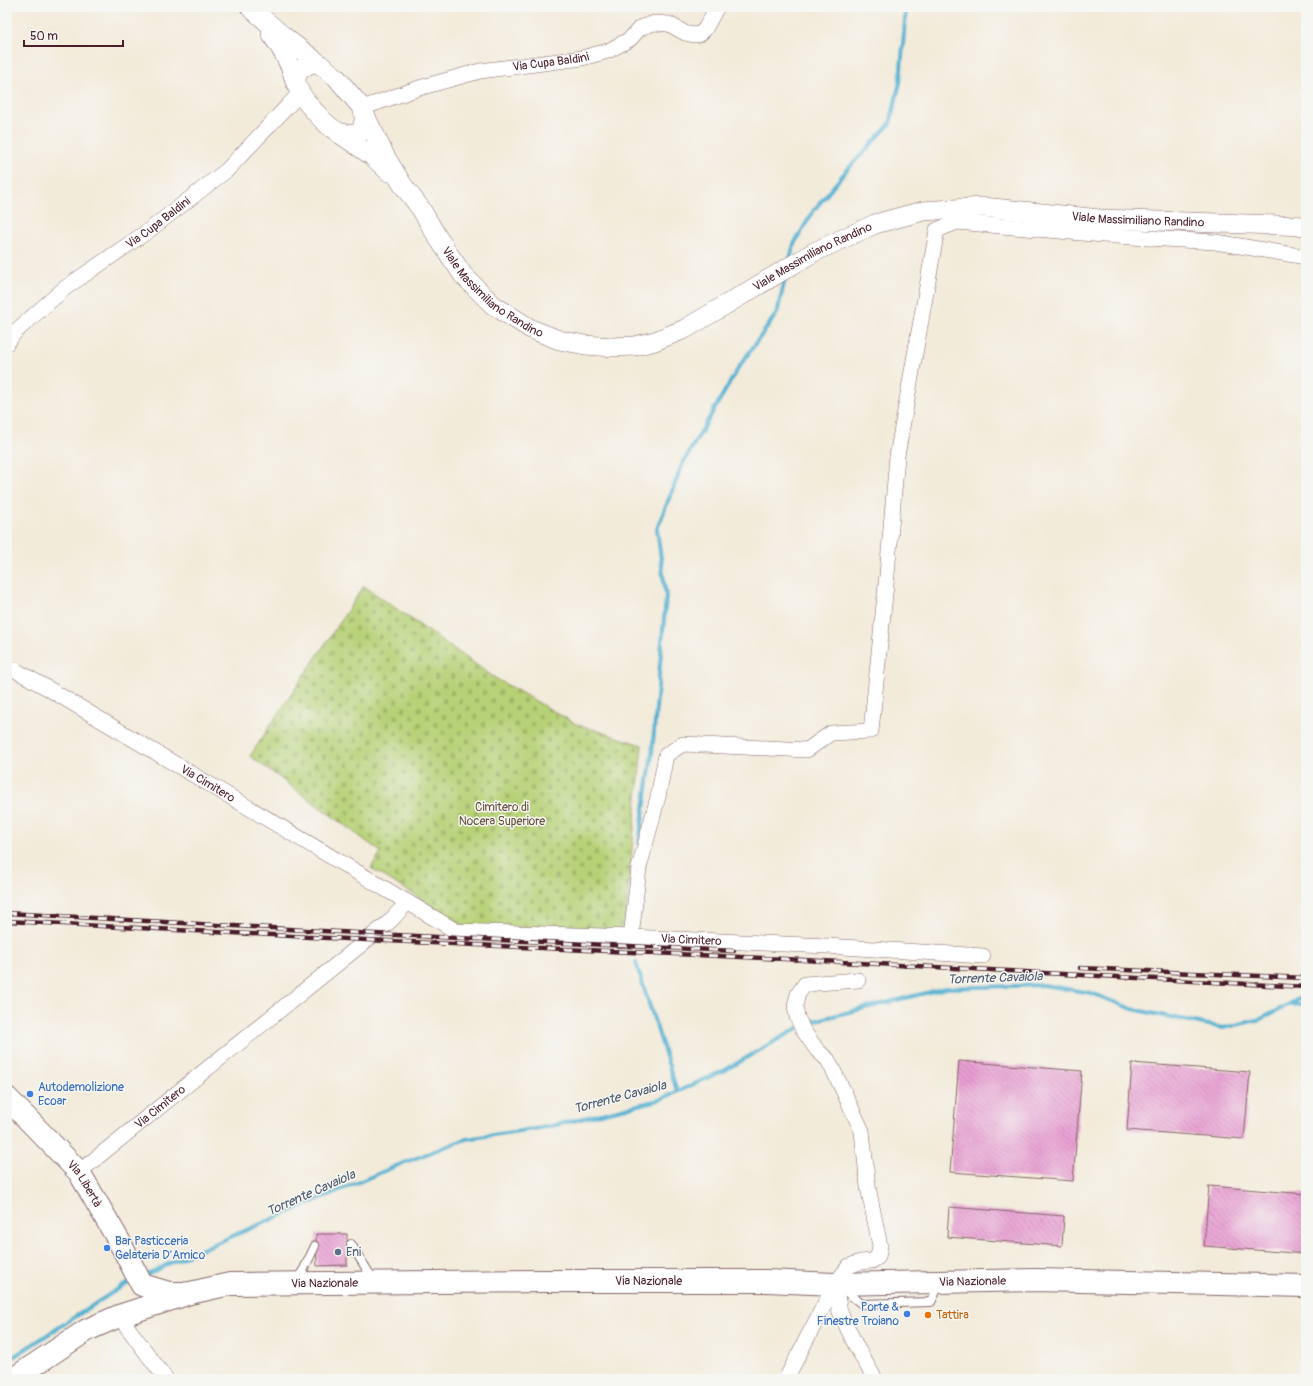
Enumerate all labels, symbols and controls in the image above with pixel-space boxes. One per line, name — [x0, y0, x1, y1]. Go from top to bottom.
scale bar — [24, 22, 123, 48]
text: 50 m — [30, 29, 58, 44]
street label: Via Cupa Baldini — [512, 49, 591, 74]
street label: Via Cupa Baldini — [123, 194, 193, 252]
street label: Viale Massimiliano Randino — [1071, 209, 1205, 230]
street label: Viale Massimiliano Randino — [750, 219, 875, 294]
street label: Viale Massimiliano Randino — [439, 244, 546, 341]
street label: Via Cimitero — [178, 761, 238, 806]
park label: Cimitero di Nocera Superiore — [459, 800, 545, 829]
street label: Via Cimitero — [660, 931, 722, 949]
water label: Torrente Cavaiola — [947, 968, 1044, 988]
water label: Torrente Cavaiola — [572, 1077, 669, 1117]
place label: Autodemolizione Ecoar — [38, 1080, 124, 1109]
street label: Via Cimitero — [132, 1081, 189, 1132]
marker: Autodemolizione Ecoar — [25, 1089, 35, 1099]
street label: Via Libertà — [64, 1157, 105, 1210]
water label: Torrente Cavaiola — [264, 1166, 358, 1220]
place label: Bar Pasticceria Gelateria D'Amico — [115, 1234, 206, 1263]
marker: Bar Pasticceria Gelateria D'Amico — [102, 1243, 112, 1253]
place label: Eni — [346, 1245, 361, 1260]
marker: Eni — [333, 1247, 343, 1257]
street label: Via Nazionale — [939, 1273, 1006, 1289]
street label: Via Nazionale — [615, 1274, 682, 1289]
street label: Via Nazionale — [291, 1275, 358, 1291]
place label: Porte & Finestre Troiano — [817, 1300, 900, 1329]
place label: Tattira — [936, 1308, 969, 1323]
marker: Porte & Finestre Troiano — [902, 1309, 912, 1319]
marker: Tattira — [923, 1310, 933, 1320]

